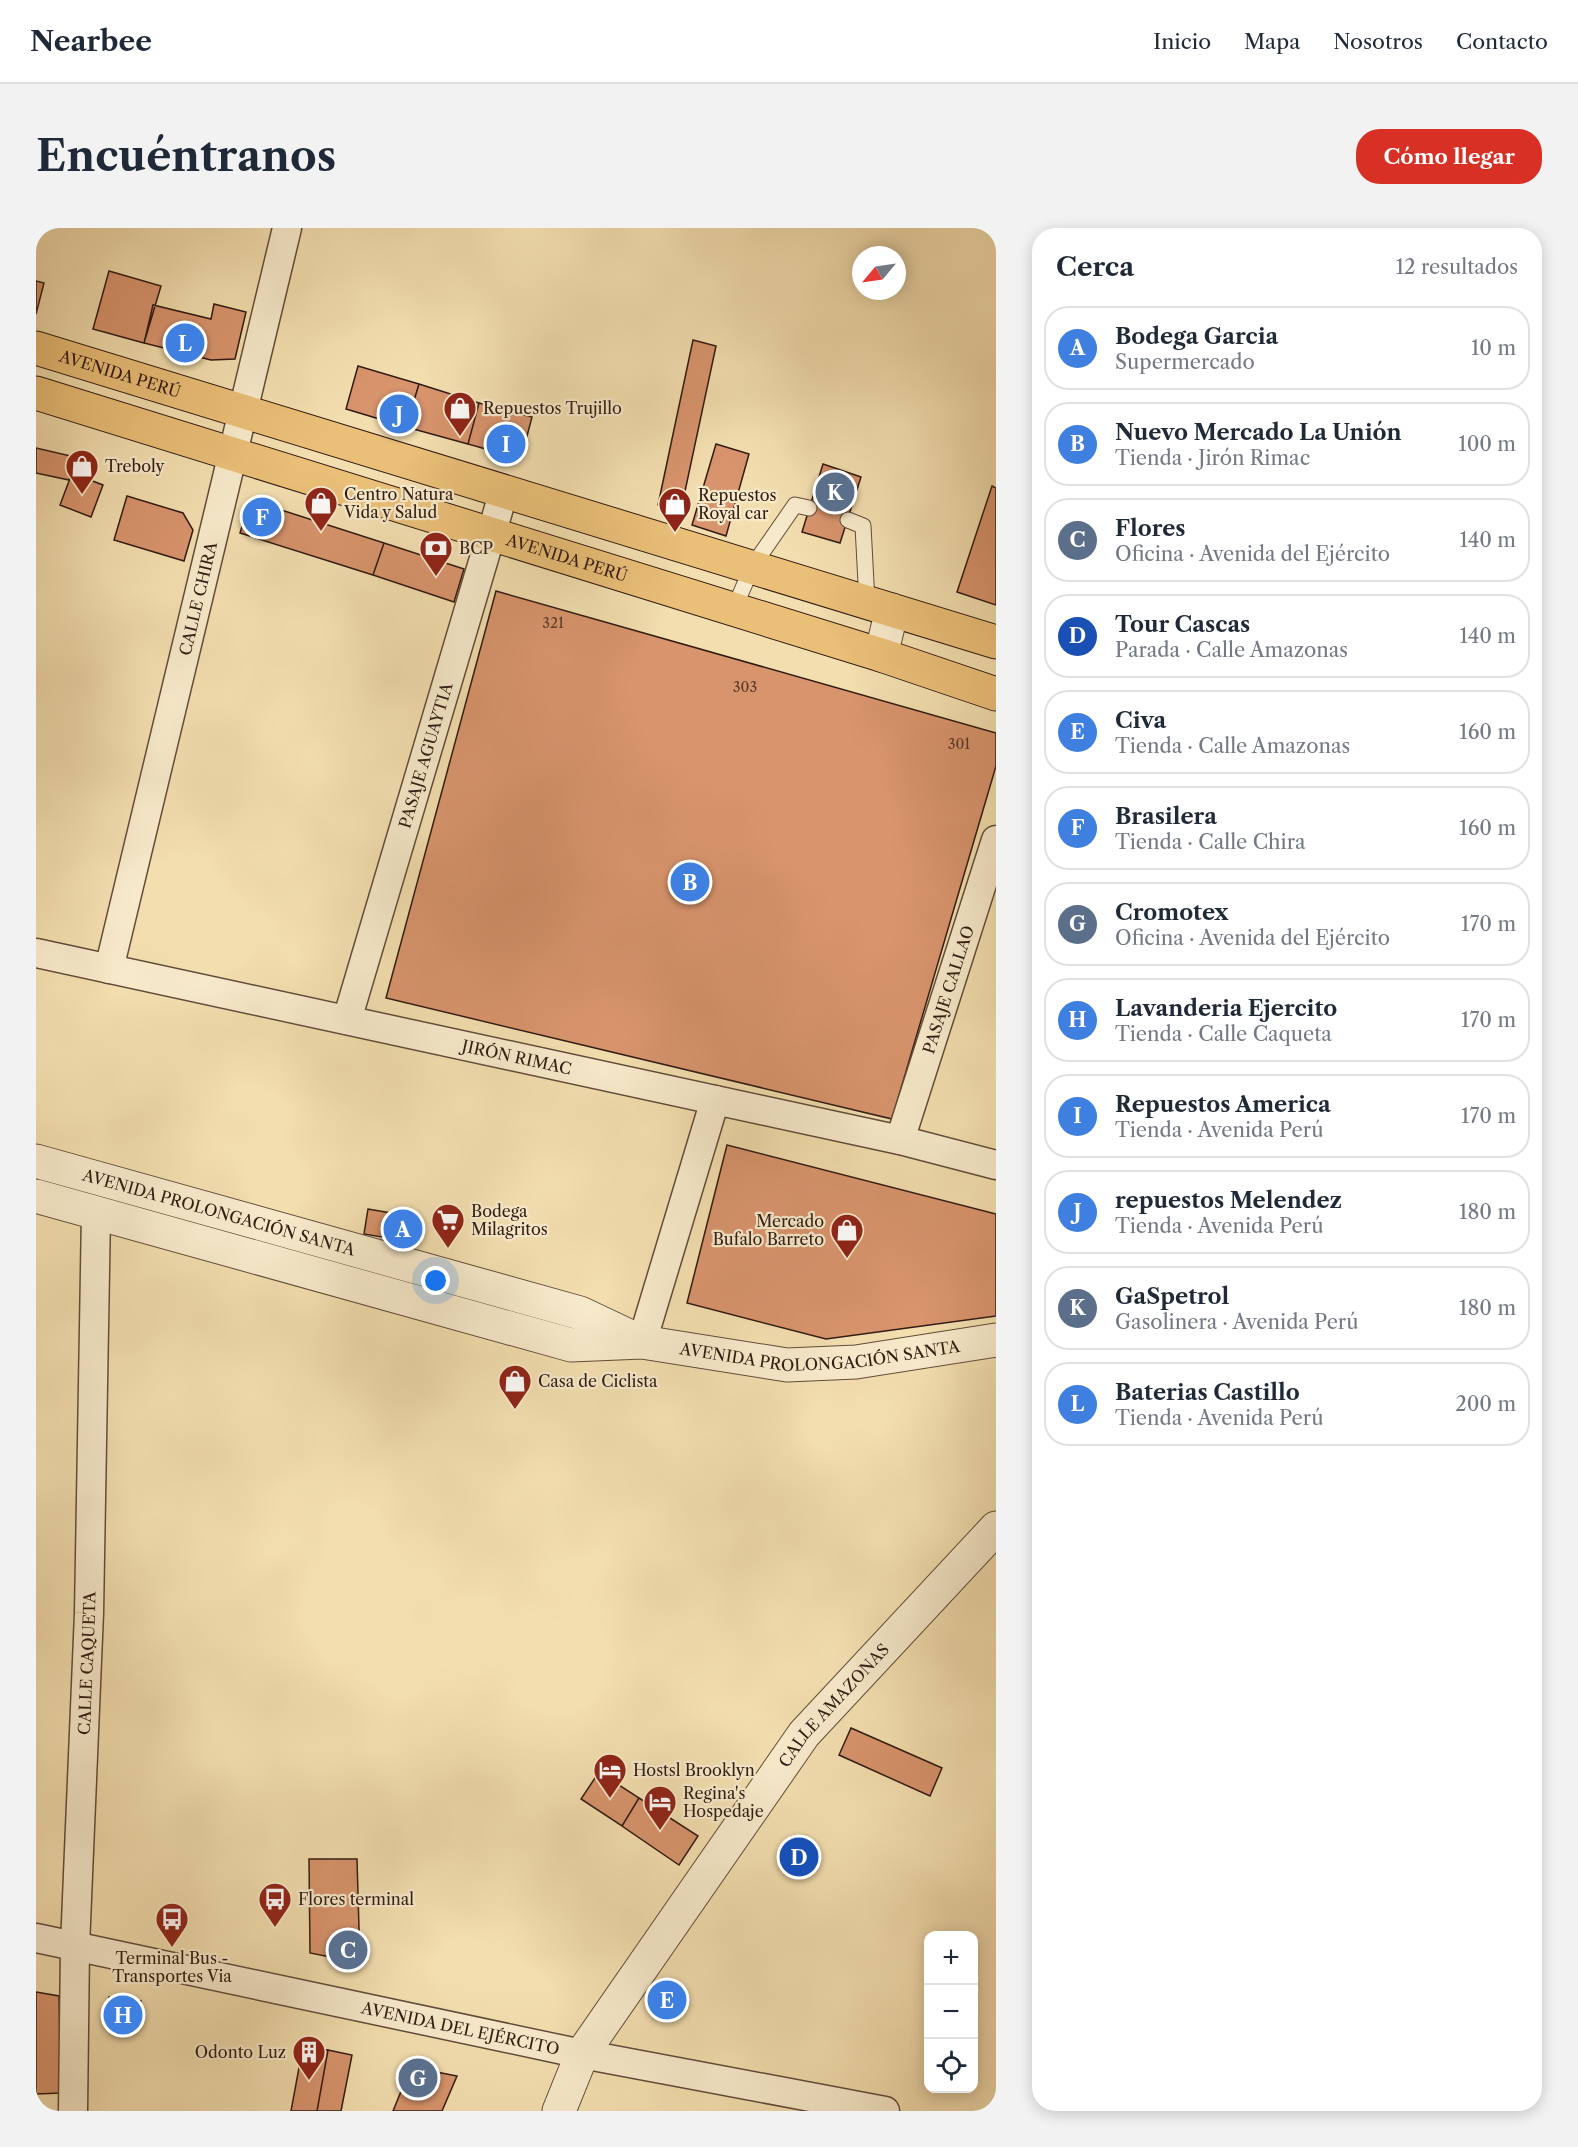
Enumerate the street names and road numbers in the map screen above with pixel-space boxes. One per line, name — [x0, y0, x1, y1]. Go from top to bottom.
street label: AVENIDA PERÚ — [56, 346, 183, 402]
street label: AVENIDA PERÚ — [503, 529, 630, 586]
street label: CALLE CHIRA — [175, 539, 222, 657]
street label: PASAJE AGUAYTIA — [394, 679, 457, 831]
street label: PASAJE CALLAO — [918, 923, 978, 1056]
street label: JIRÓN RIMAC — [457, 1035, 574, 1079]
street label: AVENIDA PROLONGACIÓN SANTA — [79, 1164, 359, 1260]
street label: AVENIDA PROLONGACIÓN SANTA — [677, 1336, 962, 1375]
street label: CALLE CAQUETA — [74, 1590, 99, 1735]
street label: CALLE AMAZONAS — [774, 1639, 893, 1771]
street label: AVENIDA DEL EJÉRCITO — [359, 1997, 561, 2059]

